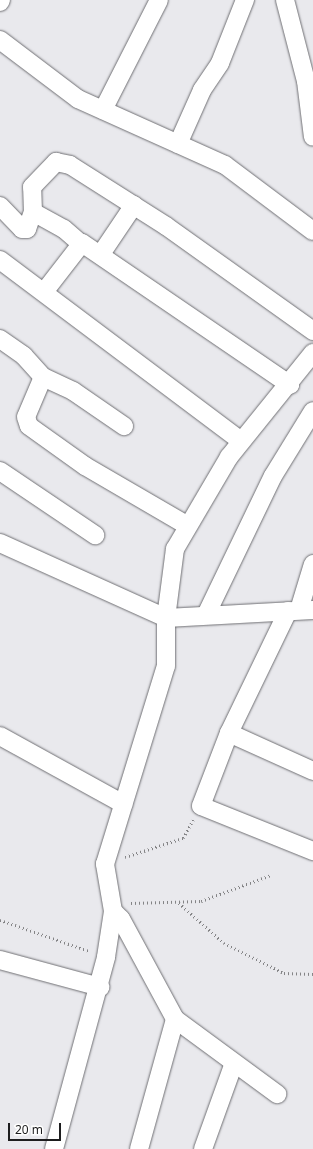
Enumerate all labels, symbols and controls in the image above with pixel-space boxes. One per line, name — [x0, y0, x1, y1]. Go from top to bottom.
scale bar — [10, 1115, 63, 1141]
text: 20 m — [15, 1121, 43, 1138]

